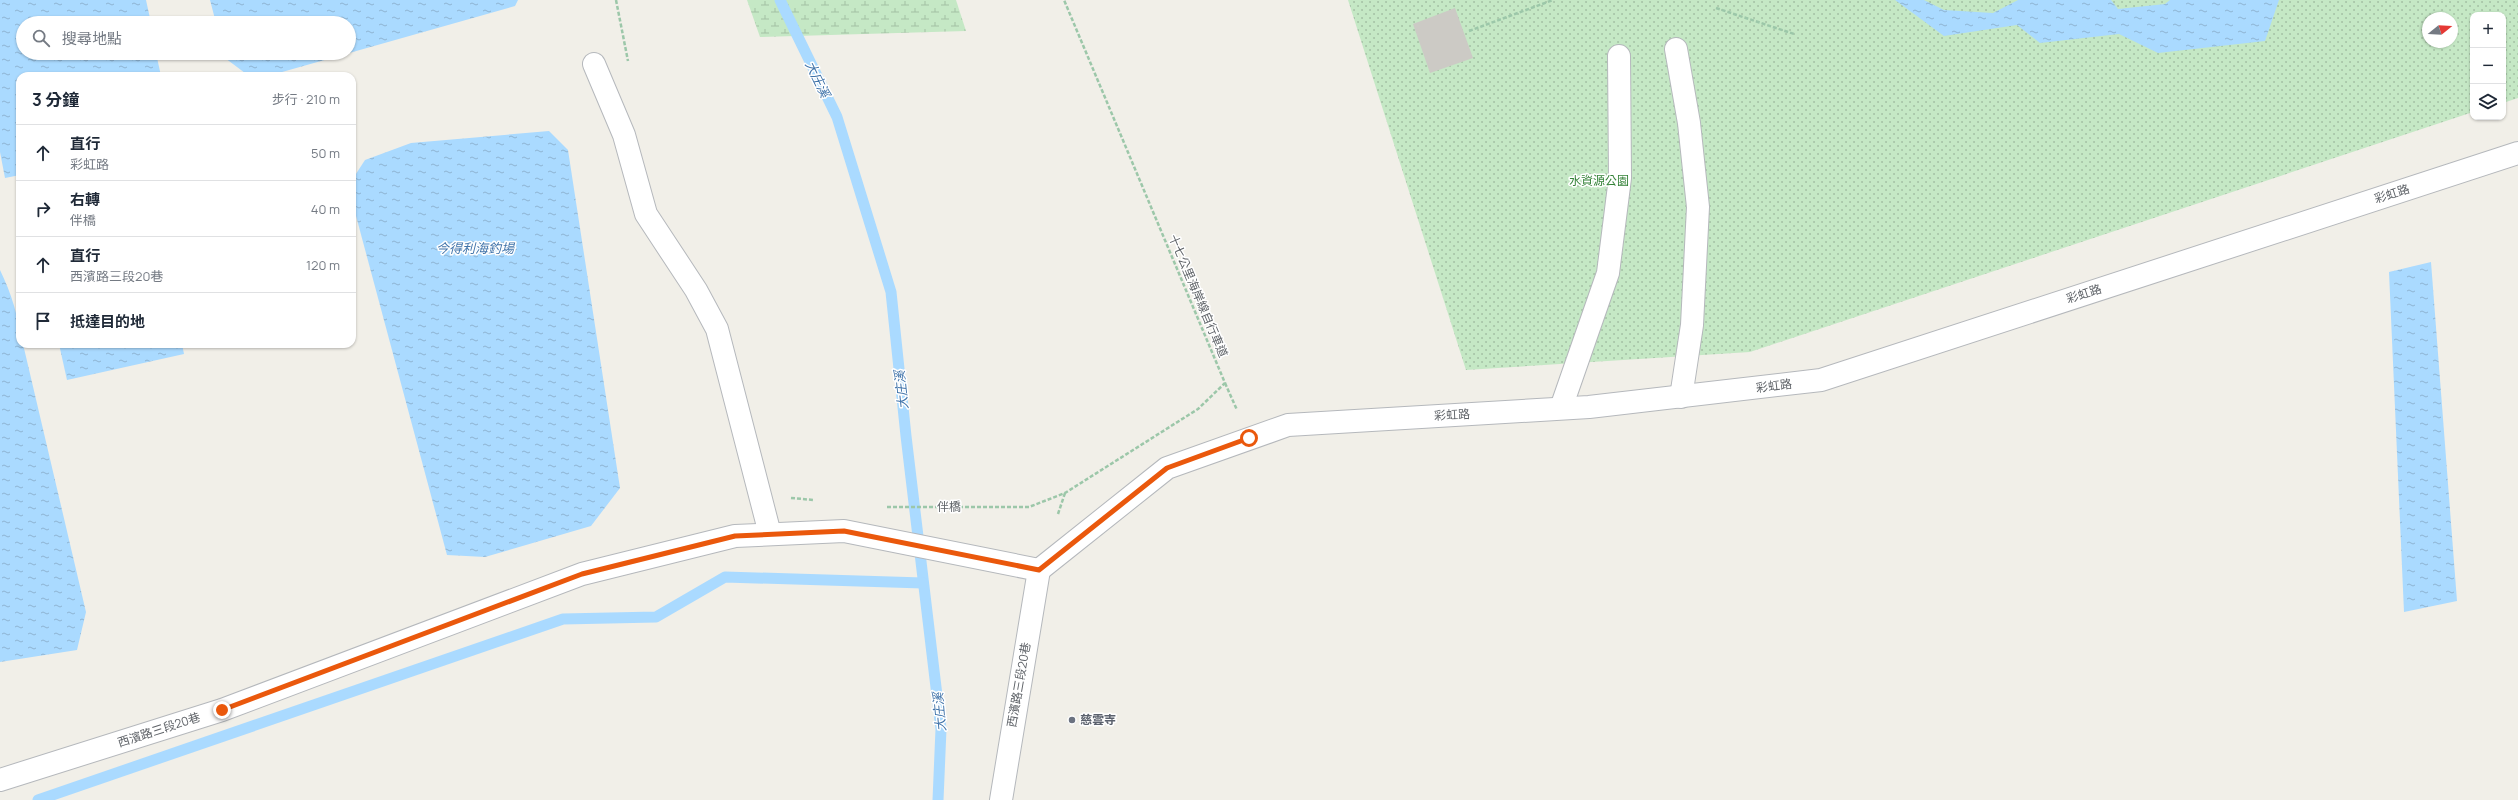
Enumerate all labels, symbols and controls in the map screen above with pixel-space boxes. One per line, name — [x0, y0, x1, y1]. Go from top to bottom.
north arrow — [2422, 12, 2458, 48]
map controls — [2470, 12, 2506, 120]
button: + — [2470, 12, 2506, 48]
search box — [16, 16, 356, 60]
icon: search — [30, 27, 52, 49]
text: 搜尋地點 — [62, 28, 122, 49]
button: − — [2470, 48, 2506, 84]
water label: 大庄溪 — [801, 58, 836, 102]
button: layers — [2470, 84, 2506, 120]
text: 3 分鐘 — [32, 88, 79, 111]
text: 步行 · 210 m — [272, 90, 340, 108]
text: 直行 — [70, 133, 100, 154]
icon: ahead — [32, 142, 54, 164]
text: 50 m — [311, 144, 340, 162]
text: 彩虹路 — [70, 155, 109, 173]
park label: 水資源公園 — [1569, 172, 1629, 189]
street label: 彩虹路 — [2372, 180, 2412, 207]
text: 右轉 — [70, 189, 100, 210]
icon: right — [32, 198, 54, 220]
text: 40 m — [311, 200, 340, 218]
text: 伴橋 — [70, 211, 96, 229]
street label: 十七公里海岸線自行車道 — [1165, 232, 1232, 360]
water label: 今得利海釣場 — [436, 239, 516, 257]
text: 直行 — [70, 245, 100, 266]
icon: ahead — [32, 254, 54, 276]
text: 120 m — [306, 256, 340, 274]
text: 西濱路三段20巷 — [70, 267, 163, 285]
street label: 彩虹路 — [2064, 280, 2104, 307]
icon: arrive — [32, 310, 54, 332]
text: 抵達目的地 — [70, 311, 145, 332]
water label: 大庄溪 — [890, 368, 912, 410]
street label: 彩虹路 — [1755, 375, 1793, 396]
street label: 彩虹路 — [1434, 405, 1470, 424]
route start — [1240, 429, 1258, 447]
street label: 伴橋 — [937, 498, 961, 515]
street label: 西濱路三段20巷 — [1003, 641, 1034, 729]
water label: 大庄溪 — [928, 690, 950, 732]
route end — [213, 701, 231, 719]
street label: 西濱路三段20巷 — [115, 708, 202, 751]
place label: 慈雲寺 — [1080, 711, 1116, 728]
marker: 慈雲寺 — [1067, 715, 1077, 725]

